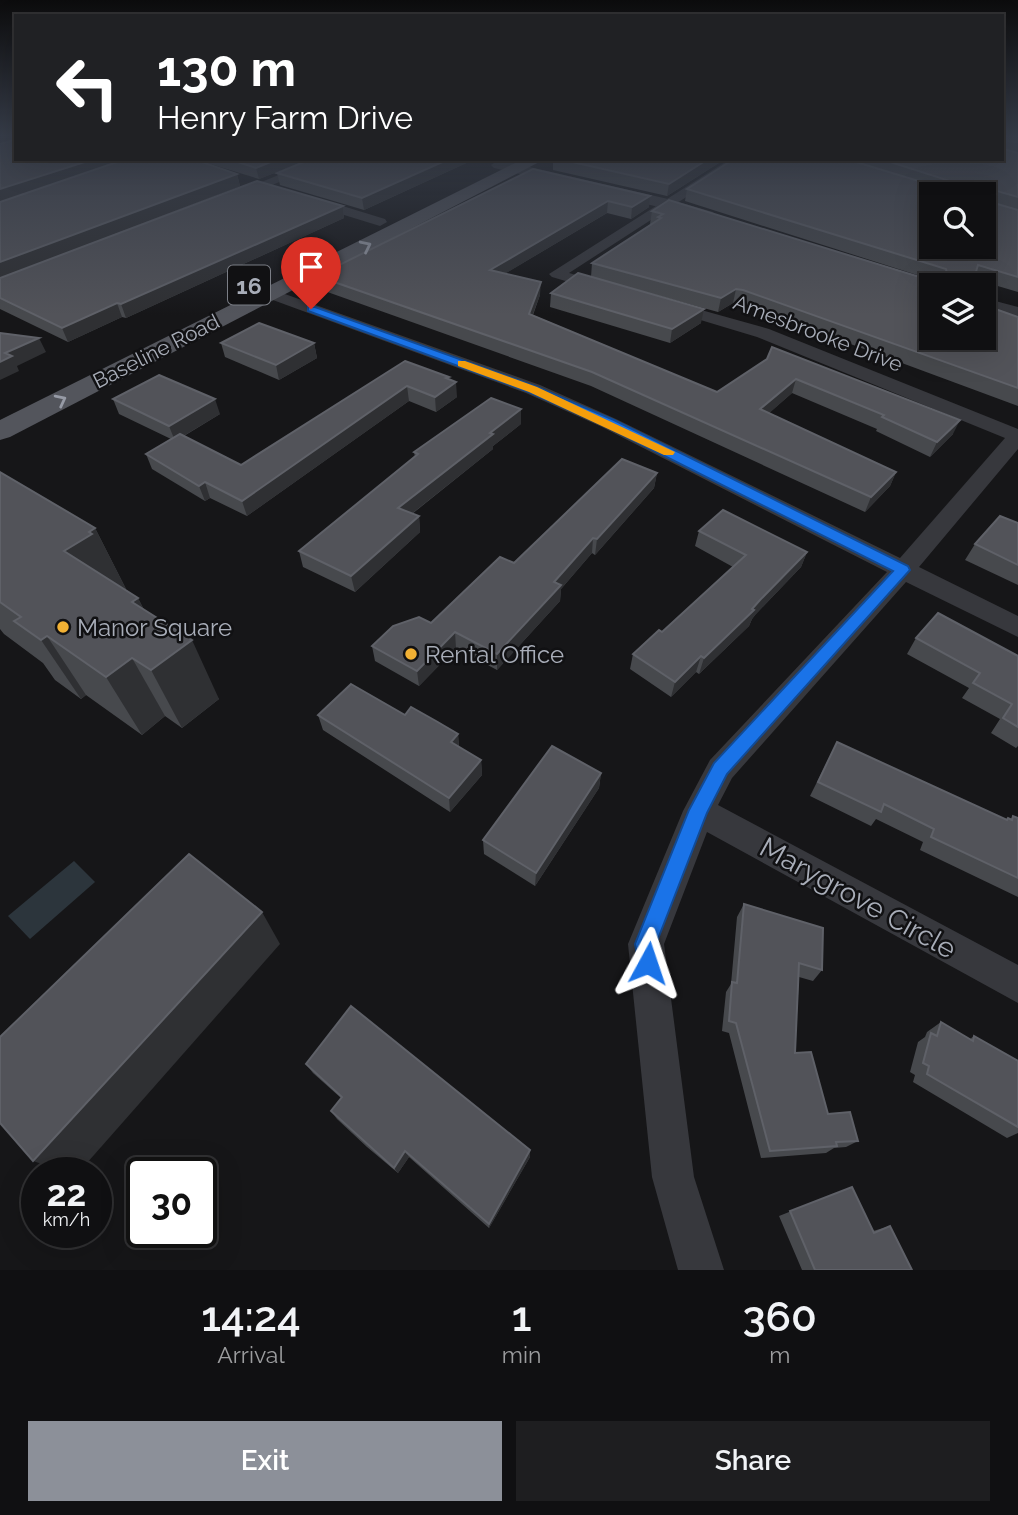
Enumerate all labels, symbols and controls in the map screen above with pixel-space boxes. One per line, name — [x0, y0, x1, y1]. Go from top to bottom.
text: 130 m — [157, 40, 296, 97]
icon: left — [42, 42, 133, 133]
text: Henry Farm Drive — [157, 99, 413, 136]
map controls — [919, 182, 996, 350]
button: search — [919, 182, 996, 259]
pin — [281, 237, 341, 309]
one-way arrow — [359, 241, 371, 255]
icon: arrive — [292, 248, 330, 286]
road number: 16 — [228, 266, 270, 304]
button: layers — [919, 273, 996, 350]
street label: Amesbrooke Drive — [730, 289, 906, 377]
street label: Baseline Road — [89, 308, 223, 394]
one-way arrow — [54, 394, 66, 408]
place label: Manor Square — [77, 613, 232, 642]
marker: Manor Square — [55, 619, 71, 635]
place label: Rental Office — [425, 640, 564, 669]
marker: Rental Office — [403, 646, 419, 662]
street label: Marygrove Circle — [754, 830, 962, 966]
position arrow — [611, 926, 685, 1000]
speed limit sign: 30 — [126, 1157, 217, 1248]
text: 22 — [47, 1173, 86, 1214]
text: km/h — [43, 1209, 90, 1230]
text: 14:24 — [201, 1292, 301, 1341]
text: 1 — [512, 1292, 532, 1341]
text: 360 — [743, 1292, 817, 1341]
text: Arrival — [217, 1341, 285, 1368]
text: min — [502, 1341, 541, 1368]
text: m — [769, 1341, 790, 1368]
button: Exit — [28, 1421, 502, 1501]
button: Share — [516, 1421, 990, 1501]

